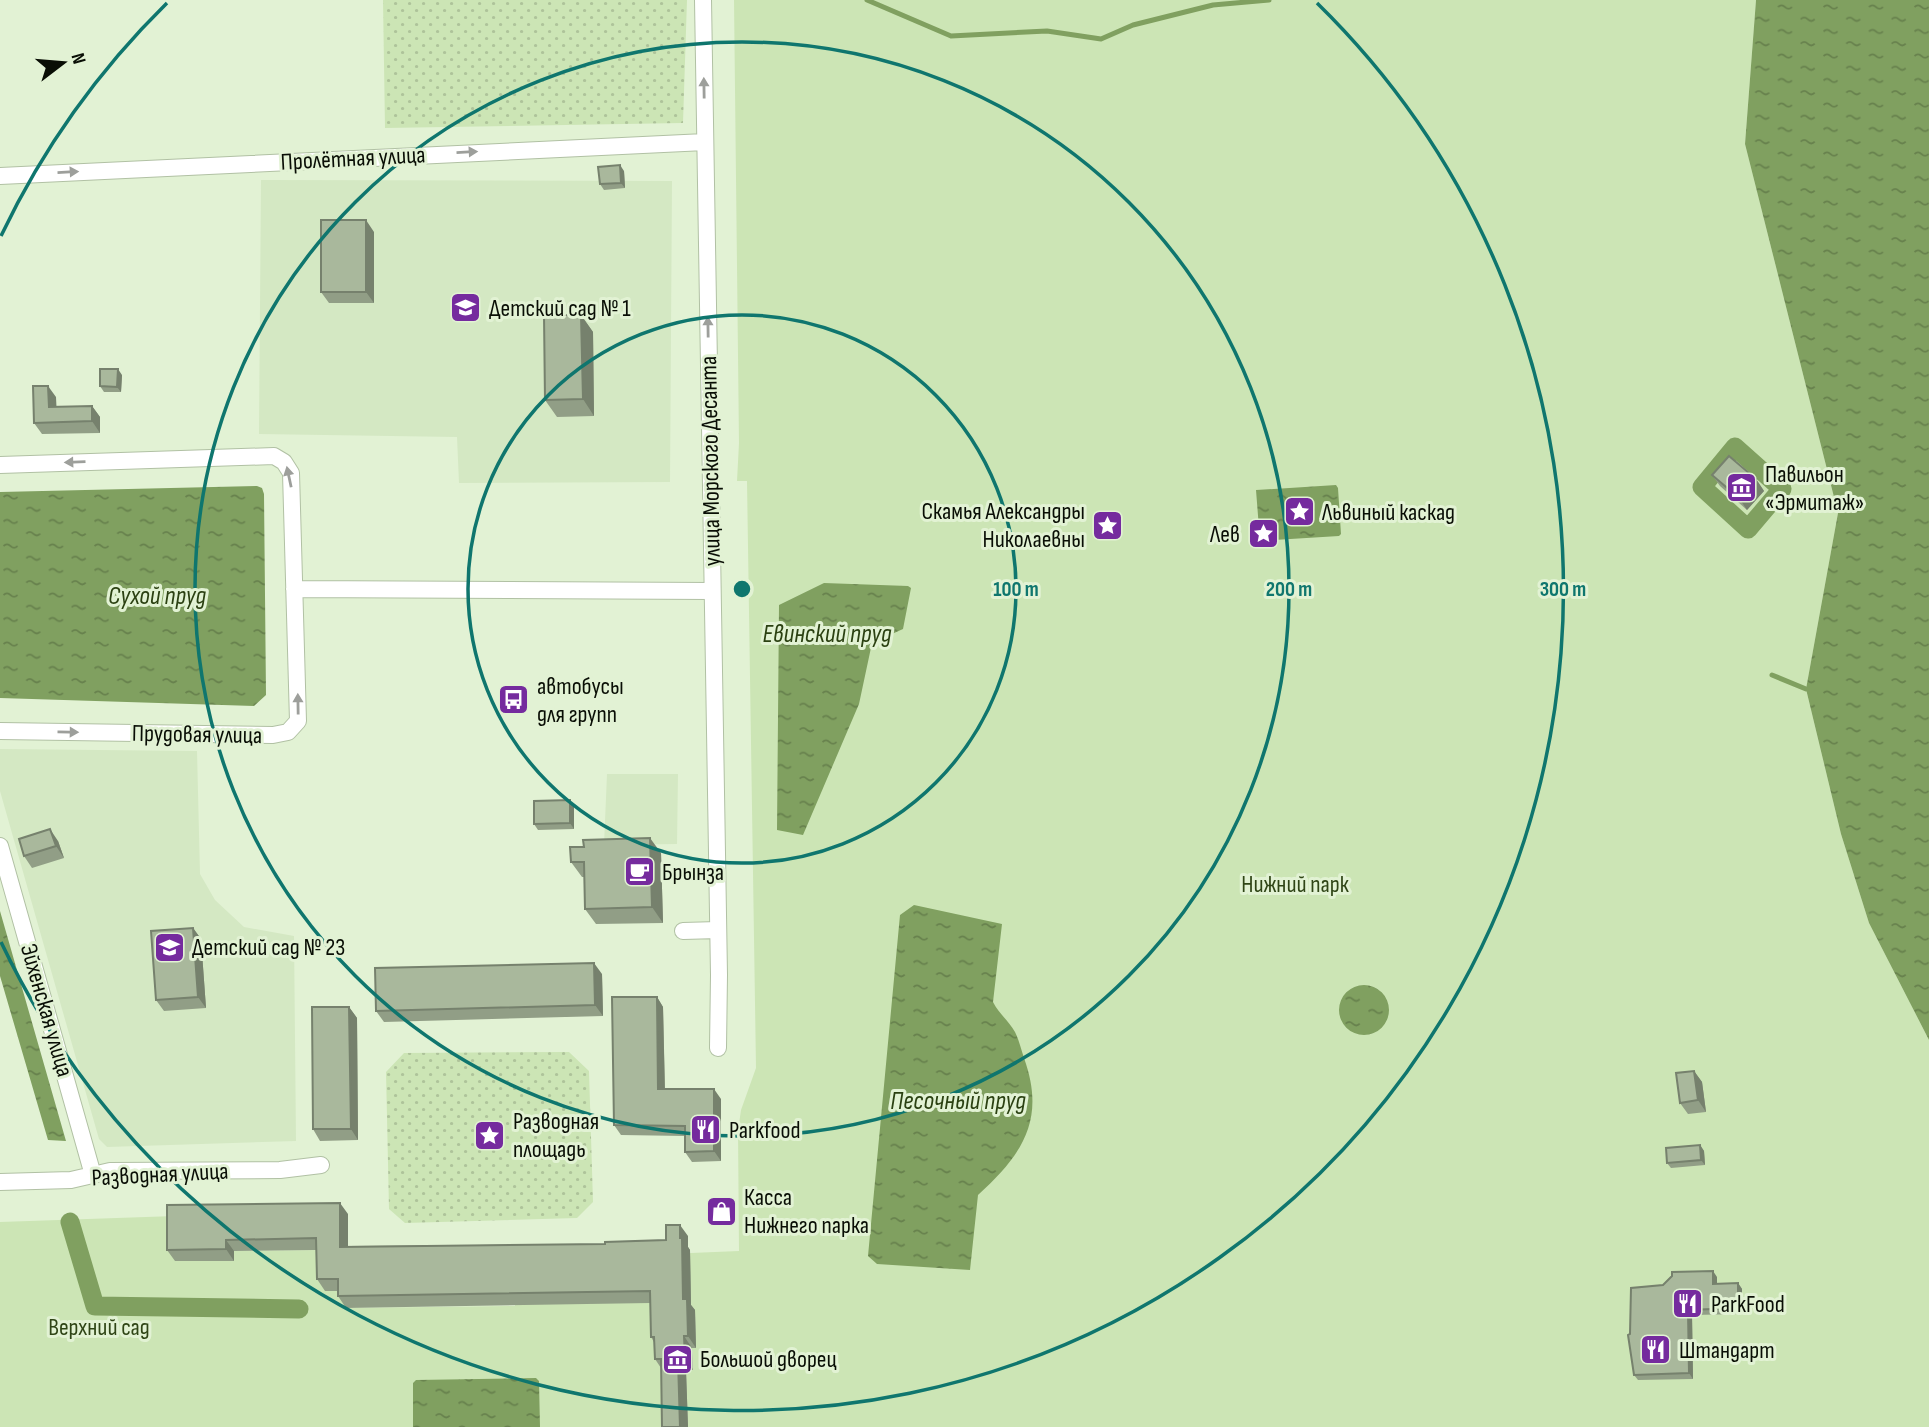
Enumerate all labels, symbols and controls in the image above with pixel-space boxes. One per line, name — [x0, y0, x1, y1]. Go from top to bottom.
north arrow — [28, 28, 98, 98]
text: N — [65, 51, 90, 67]
one-way arrow — [699, 76, 710, 98]
street label: Пролётная улица — [280, 140, 426, 177]
one-way arrow — [456, 147, 478, 158]
one-way arrow — [57, 166, 79, 177]
school or university icon: Детский сад № 1 — [449, 291, 483, 325]
place label: Детский сад № 1 — [489, 294, 631, 323]
one-way arrow — [702, 316, 714, 338]
street label: улица Морского Десанта — [694, 356, 727, 566]
one-way arrow — [64, 456, 86, 467]
place label: Павильон «Эрмитаж» — [1765, 460, 1864, 517]
one-way arrow — [284, 466, 295, 488]
museum icon: Павильон «Эрмитаж» — [1725, 471, 1759, 505]
place icon: Львиный каскад — [1282, 495, 1316, 529]
place label: Скамья Александры Николаевны — [921, 497, 1085, 554]
place label: Львиный каскад — [1321, 498, 1455, 527]
place icon: Скамья Александры Николаевны — [1091, 508, 1125, 542]
place icon: Лев — [1246, 517, 1280, 551]
place label: Лев — [1209, 520, 1240, 549]
centre of rings — [730, 577, 754, 601]
text: 100 m — [993, 577, 1039, 602]
text: 200 m — [1266, 577, 1312, 602]
text: 300 m — [1540, 577, 1586, 602]
water label: Сухой пруд — [108, 581, 206, 612]
water label: Евинский пруд — [763, 619, 892, 650]
place label: автобусы для групп — [537, 672, 624, 729]
bus stop icon: автобусы для групп — [497, 683, 531, 717]
one-way arrow — [292, 693, 304, 715]
street label: Прудовая улица — [132, 719, 262, 750]
one-way arrow — [57, 726, 79, 737]
cafe icon: Брынза — [622, 855, 656, 889]
place label: Брынза — [662, 858, 724, 887]
park label: Нижний парк — [1241, 870, 1350, 899]
school or university icon: Детский сад № 23 — [152, 930, 186, 964]
place label: Детский сад № 23 — [192, 933, 345, 962]
street label: Эйхенская улица — [14, 940, 79, 1080]
water label: Песочный пруд — [890, 1086, 1026, 1117]
place label: Разводная площадь — [513, 1107, 599, 1164]
restaurant icon: Parkfood — [689, 1113, 723, 1147]
place label: Parkfood — [729, 1116, 800, 1145]
place icon: Разводная площадь — [473, 1118, 507, 1152]
street label: Разводная улица — [91, 1156, 229, 1193]
place label: Касса Нижнего парка — [744, 1183, 869, 1240]
shop icon: Касса Нижнего парка — [704, 1194, 738, 1228]
restaurant icon: ParkFood — [1671, 1287, 1705, 1321]
place label: ParkFood — [1711, 1290, 1785, 1319]
park label: Верхний сад — [48, 1313, 150, 1342]
restaurant icon: Штандарт — [1639, 1333, 1673, 1367]
place label: Штандарт — [1679, 1336, 1775, 1365]
museum icon: Большой дворец — [660, 1342, 694, 1376]
place label: Большой дворец — [700, 1345, 837, 1374]

